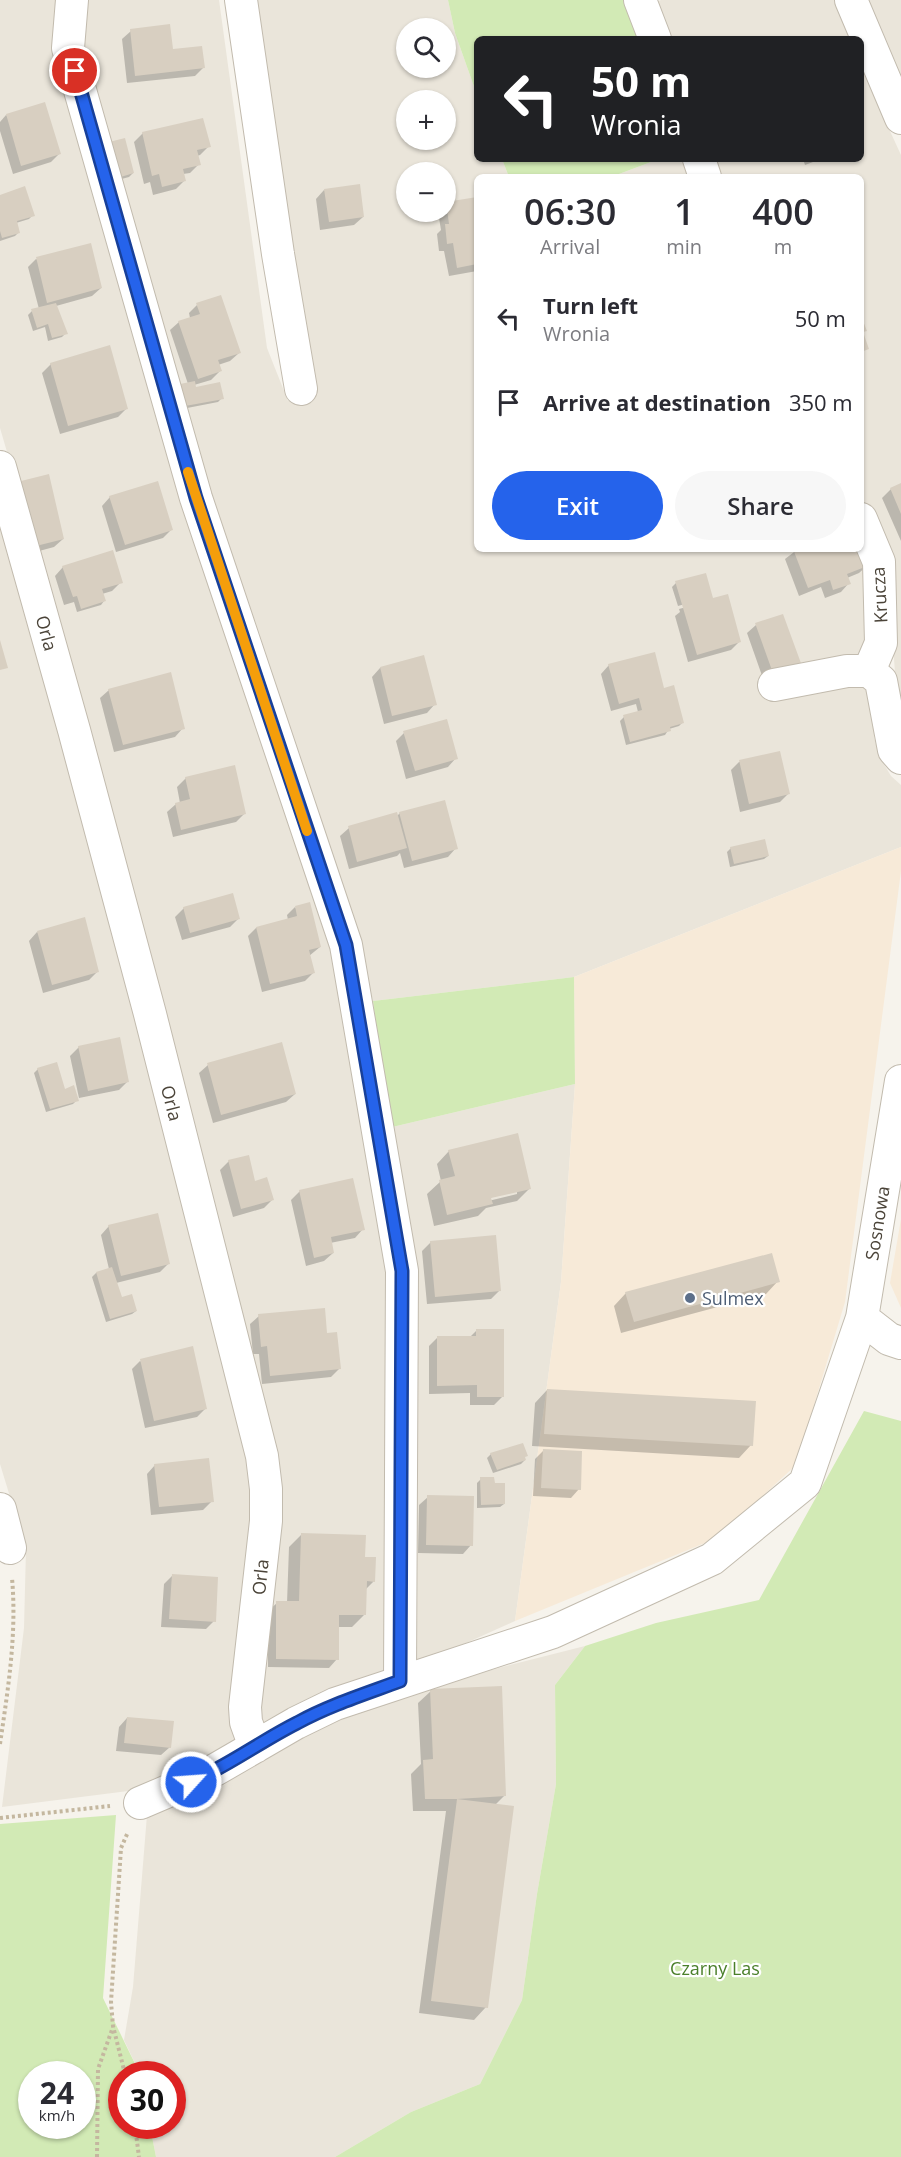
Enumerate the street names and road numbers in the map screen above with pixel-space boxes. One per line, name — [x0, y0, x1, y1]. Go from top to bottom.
street label: Krucza — [866, 566, 892, 624]
street label: Orla — [31, 613, 63, 653]
street label: Orla — [156, 1083, 188, 1123]
street label: Sosnowa — [859, 1184, 895, 1262]
street label: Orla — [246, 1558, 274, 1596]

